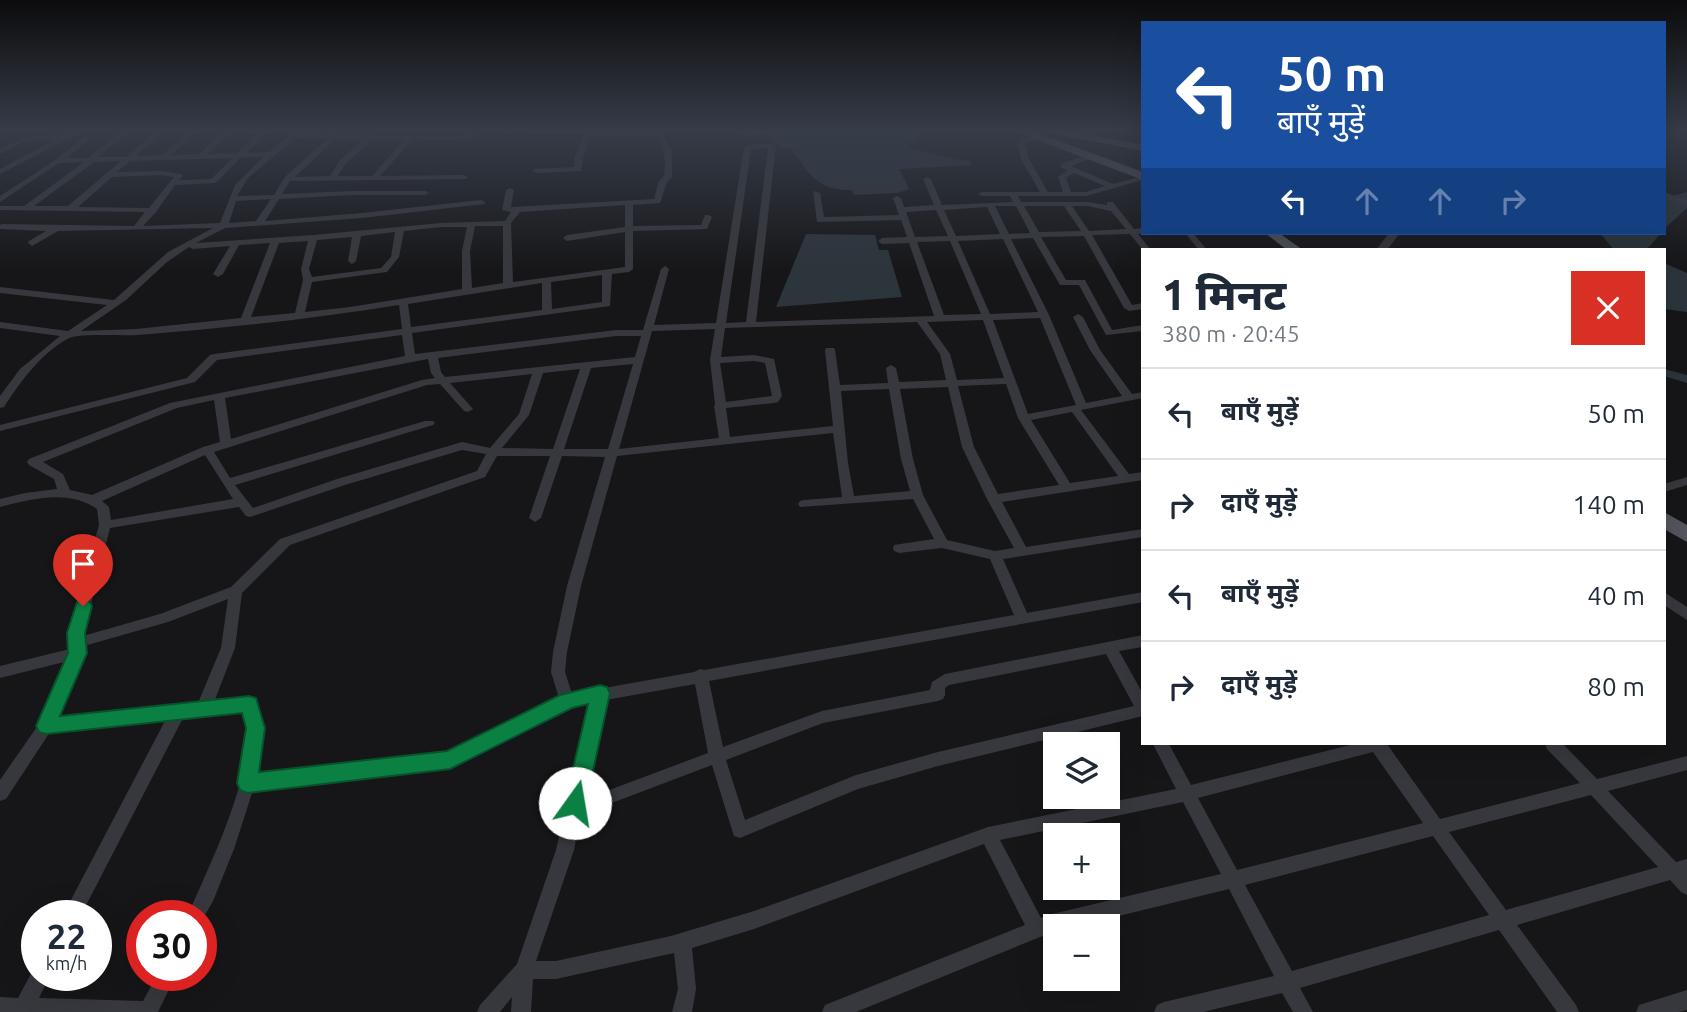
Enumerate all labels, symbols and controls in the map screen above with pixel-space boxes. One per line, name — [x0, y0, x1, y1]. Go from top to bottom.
text: 50 m — [1277, 45, 1386, 100]
icon: left — [1162, 49, 1253, 140]
text: बाएँ मुड़ें — [1277, 103, 1365, 139]
icon: left — [1275, 182, 1313, 220]
icon: ahead — [1348, 182, 1386, 220]
icon: ahead — [1421, 182, 1459, 220]
icon: right — [1494, 182, 1532, 220]
text: 1 मिनट — [1162, 271, 1286, 318]
button: close — [1571, 271, 1645, 345]
text: 380 m · 20:45 — [1162, 321, 1300, 346]
icon: left — [1162, 395, 1200, 433]
text: बाएँ मुड़ें — [1221, 396, 1298, 425]
text: 50 m — [1587, 399, 1645, 428]
icon: right — [1162, 486, 1200, 524]
text: दाएँ मुड़ें — [1221, 487, 1297, 516]
text: 140 m — [1573, 490, 1645, 519]
pin — [53, 534, 113, 606]
icon: arrive — [64, 545, 102, 583]
icon: left — [1162, 577, 1200, 615]
text: बाएँ मुड़ें — [1221, 578, 1298, 607]
text: 40 m — [1587, 581, 1645, 610]
icon: right — [1162, 668, 1200, 706]
text: दाएँ मुड़ें — [1221, 669, 1297, 698]
text: 80 m — [1587, 672, 1645, 701]
map controls — [1043, 732, 1120, 991]
button: layers — [1043, 732, 1120, 809]
position arrow — [538, 766, 612, 840]
button: + — [1043, 823, 1120, 900]
speed limit sign: 30 — [126, 900, 217, 991]
button: − — [1043, 914, 1120, 991]
text: 22 — [47, 916, 86, 956]
text: km/h — [46, 953, 87, 973]

